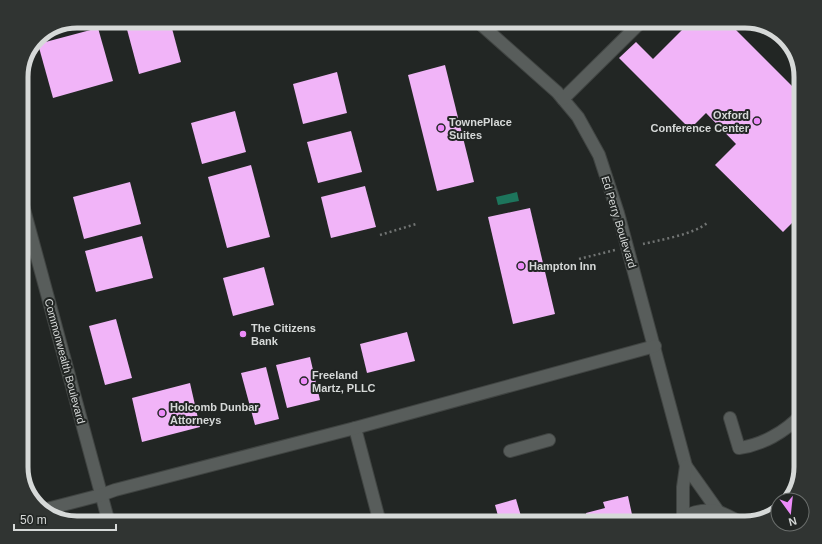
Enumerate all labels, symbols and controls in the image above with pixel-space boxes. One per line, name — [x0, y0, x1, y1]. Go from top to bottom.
place label: Oxford Conference Center — [651, 109, 750, 134]
place label: TownePlace Suites — [449, 116, 512, 141]
marker: Oxford Conference Center — [752, 116, 762, 126]
marker: TownePlace Suites — [436, 123, 446, 133]
street label: Ed Perry Boulevard — [599, 175, 639, 269]
place label: Hampton Inn — [529, 260, 596, 272]
marker: Hampton Inn — [516, 261, 526, 271]
street label: Commonwealth Boulevard — [43, 297, 87, 425]
place label: The Citizens Bank — [251, 322, 316, 347]
marker: The Citizens Bank — [238, 329, 248, 339]
place label: Freeland Martz, PLLC — [312, 369, 376, 394]
marker: Freeland Martz, PLLC — [299, 376, 309, 386]
place label: Holcomb Dunbar Attorneys — [170, 401, 259, 426]
marker: Holcomb Dunbar Attorneys — [157, 408, 167, 418]
north arrow — [770, 492, 810, 532]
scale bar — [14, 506, 116, 532]
text: 50 m — [20, 513, 47, 527]
text: N — [787, 515, 798, 528]

